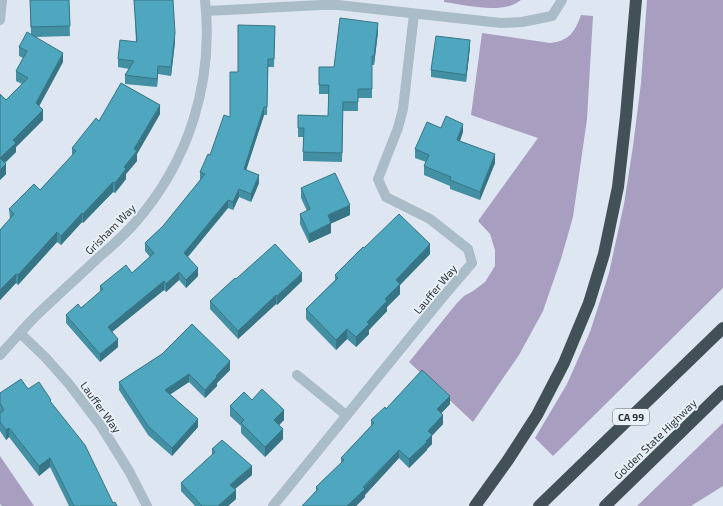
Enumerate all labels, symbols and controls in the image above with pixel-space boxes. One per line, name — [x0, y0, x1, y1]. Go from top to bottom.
street label: Grisham Way — [82, 201, 138, 257]
street label: Lauffer Way — [411, 262, 459, 316]
street label: Lauffer Way — [78, 379, 124, 435]
street label: Golden State Highway — [611, 396, 699, 482]
road number: CA 99 — [613, 409, 649, 425]

